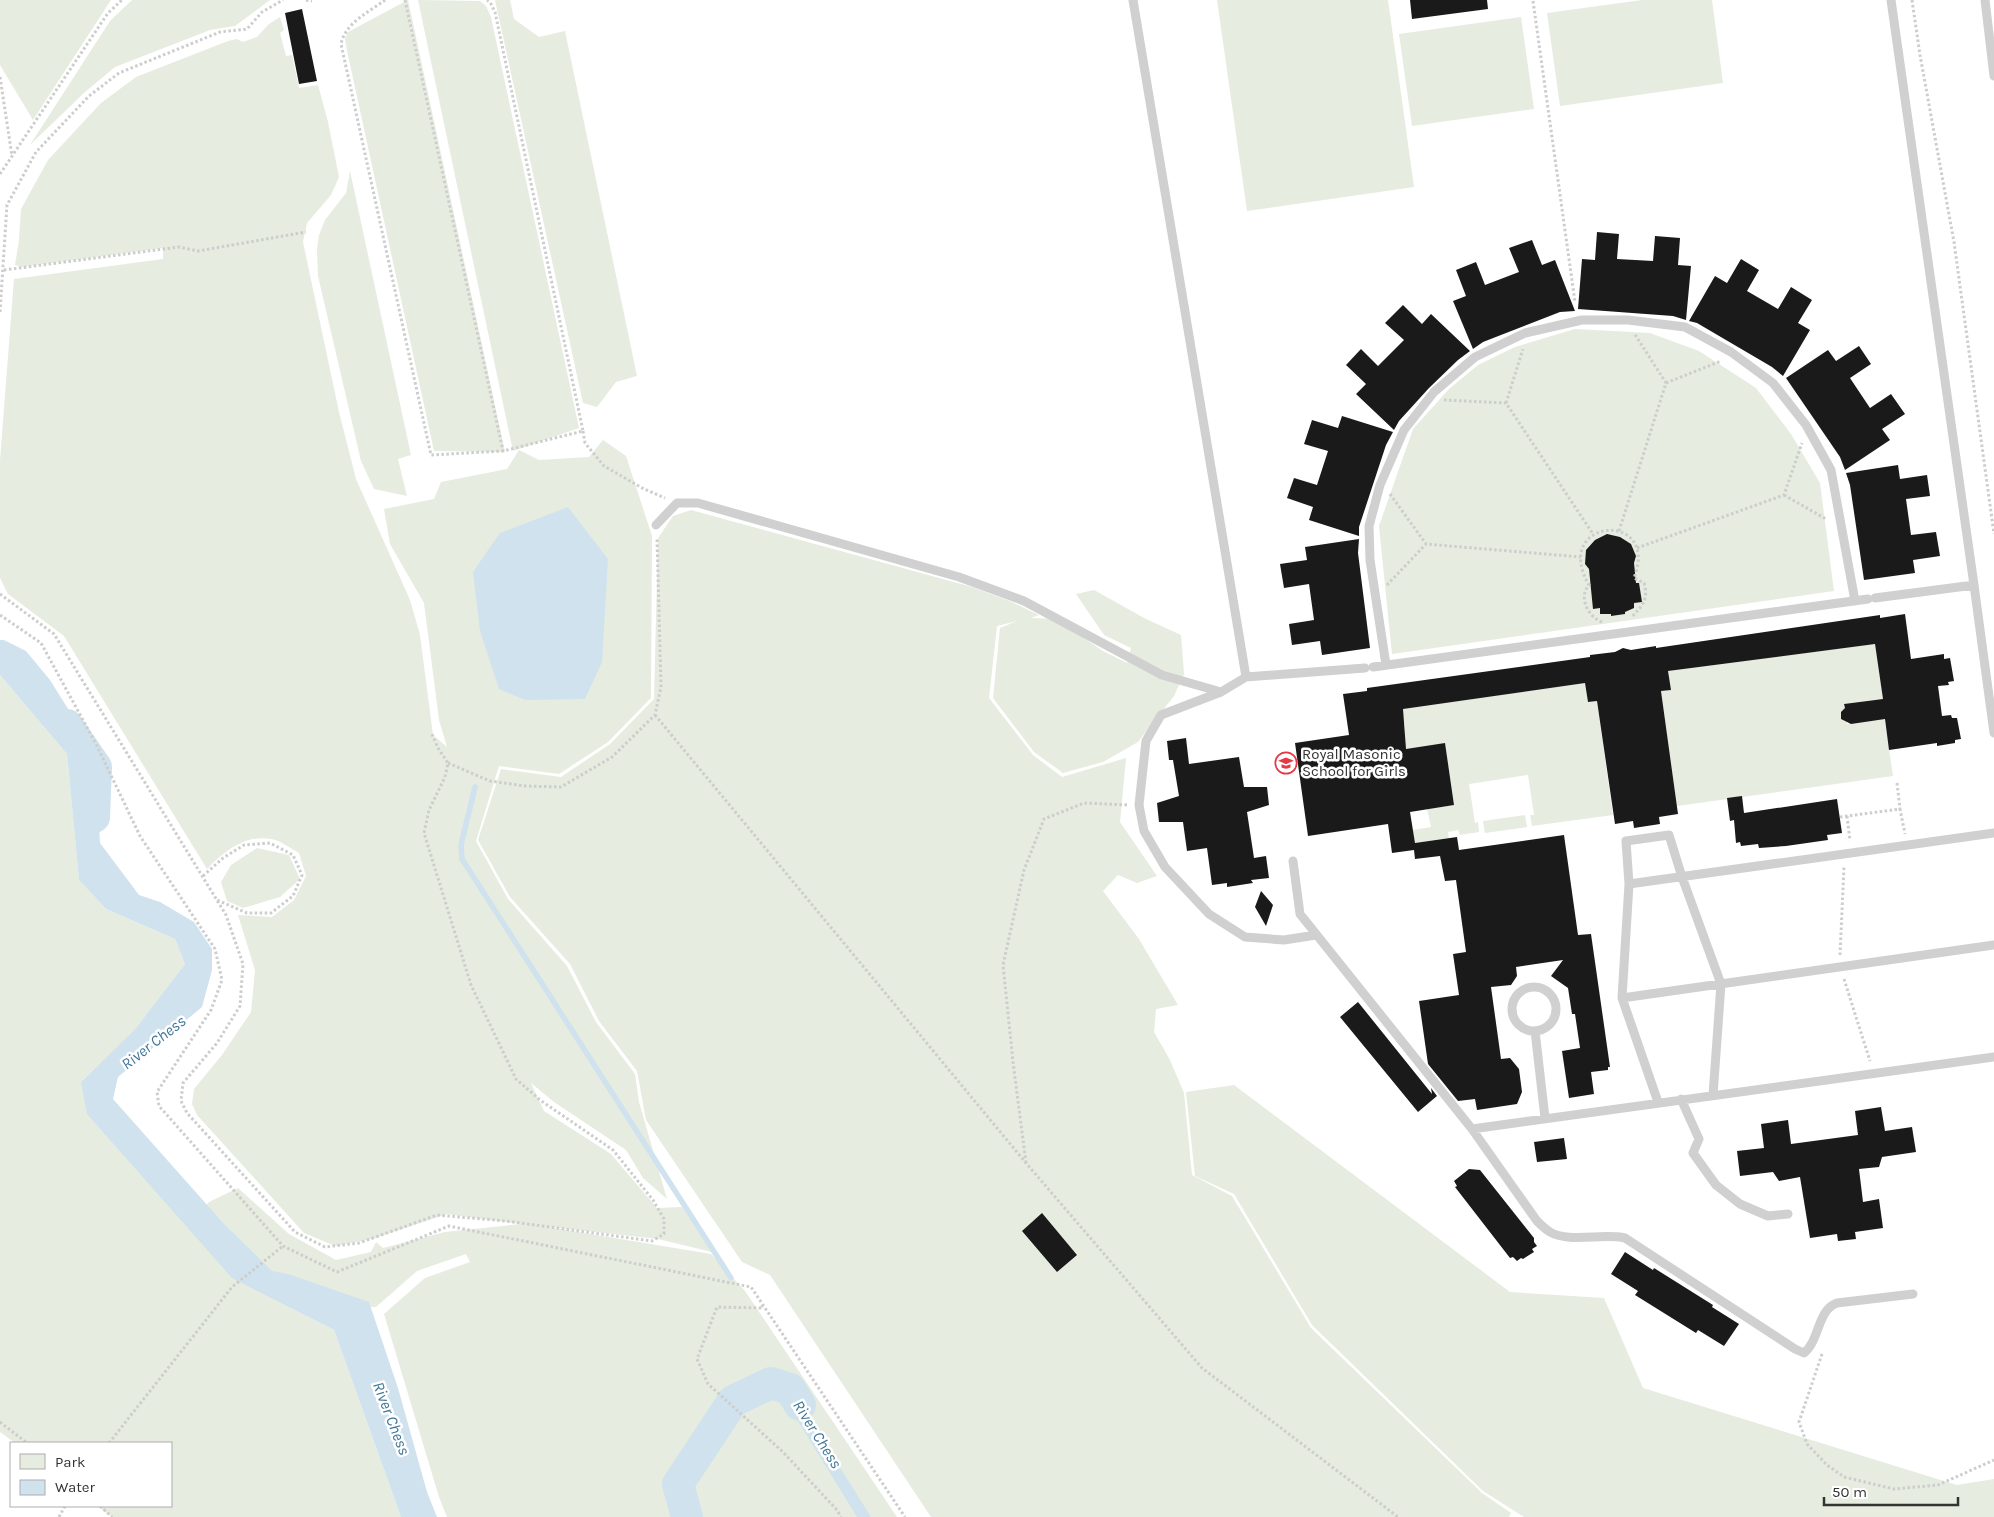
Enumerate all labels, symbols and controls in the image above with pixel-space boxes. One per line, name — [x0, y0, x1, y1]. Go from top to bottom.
place label: Royal Masonic School for Girls — [1302, 745, 1406, 780]
school or university icon: Royal Masonic School for Girls — [1274, 751, 1298, 775]
water label: River Chess — [117, 1011, 190, 1074]
water label: River Chess — [369, 1379, 414, 1458]
water label: River Chess — [789, 1397, 846, 1472]
legend — [10, 1442, 172, 1507]
text: Park — [55, 1453, 85, 1471]
scale bar — [1824, 1474, 1958, 1506]
text: Water — [55, 1478, 96, 1496]
text: 50 m — [1832, 1483, 1867, 1501]

